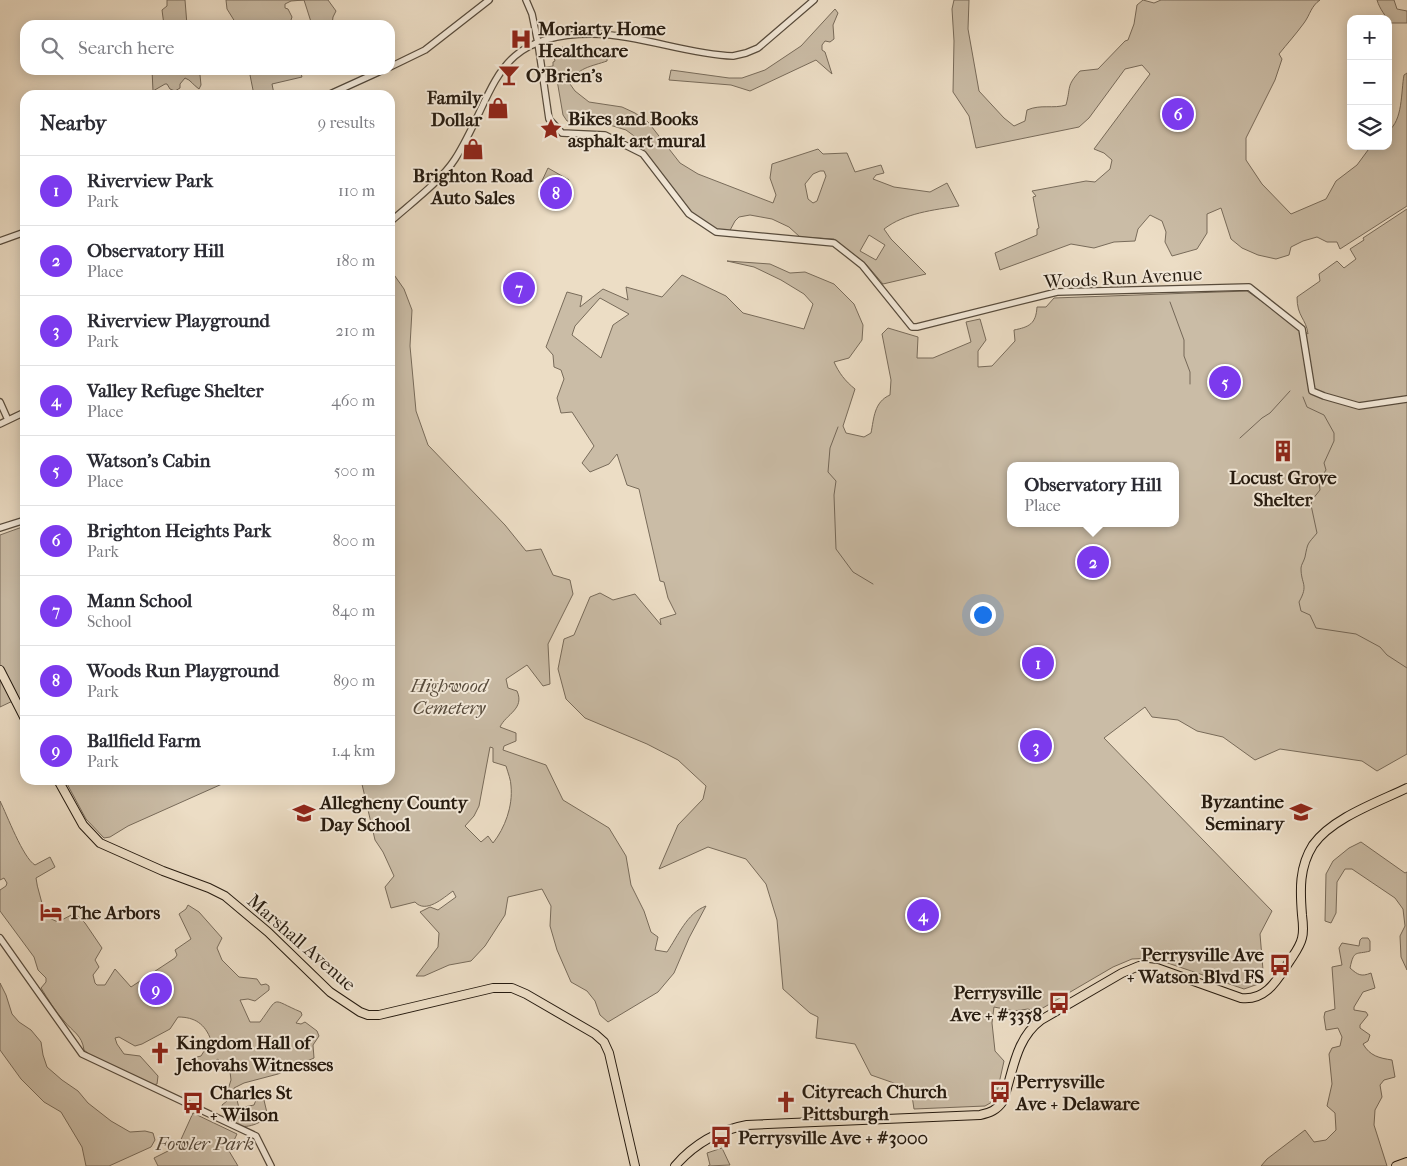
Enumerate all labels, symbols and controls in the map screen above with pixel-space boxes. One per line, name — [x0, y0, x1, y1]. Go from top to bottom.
map controls — [1347, 15, 1392, 150]
button: + — [1347, 15, 1392, 60]
place label: Moriarty Home Healthcare — [537, 18, 666, 62]
search box — [20, 20, 395, 75]
hospital icon: Moriarty Home Healthcare — [508, 26, 534, 52]
icon: search — [38, 34, 66, 62]
text: Search here — [78, 37, 174, 59]
button: − — [1347, 60, 1392, 105]
bar icon: O'Brien's — [496, 62, 522, 88]
place label: O'Brien's — [526, 65, 602, 87]
place label: Family Dollar — [426, 87, 483, 131]
shop icon: Family Dollar — [485, 95, 511, 121]
pin: 6 — [1162, 95, 1194, 133]
button: layers — [1347, 105, 1392, 150]
place label: Bikes and Books asphalt art mural — [568, 108, 706, 152]
text: Nearby — [40, 111, 106, 135]
text: 9 results — [318, 113, 375, 132]
place icon: Bikes and Books asphalt art mural — [538, 116, 564, 142]
shop icon: Brighton Road Auto Sales — [460, 136, 486, 162]
place label: Brighton Road Auto Sales — [413, 165, 534, 209]
text: Riverview Park — [87, 170, 213, 192]
pin: 8 — [540, 174, 572, 212]
text: 1 — [53, 181, 59, 200]
text: 110 m — [338, 181, 375, 200]
text: Park — [87, 192, 119, 211]
text: Observatory Hill — [87, 240, 224, 262]
text: 2 — [52, 251, 60, 270]
text: 180 m — [336, 251, 375, 270]
text: Place — [87, 262, 123, 281]
street label: Woods Run Avenue — [1042, 263, 1203, 293]
pin: 7 — [503, 269, 535, 307]
text: Riverview Playground — [87, 310, 270, 332]
text: 3 — [53, 321, 59, 340]
text: 210 m — [336, 321, 375, 340]
text: Park — [87, 332, 119, 351]
pin: 5 — [1209, 363, 1241, 401]
text: Valley Refuge Shelter — [87, 380, 263, 402]
text: 4 — [51, 391, 61, 410]
text: 460 m — [331, 391, 375, 410]
text: Place — [87, 402, 123, 421]
building icon: Locust Grove Shelter — [1270, 438, 1296, 464]
text: Watson's Cabin — [87, 450, 210, 472]
text: 5 — [53, 461, 59, 480]
text: 500 m — [334, 461, 375, 480]
popup — [1007, 462, 1179, 527]
place label: Locust Grove Shelter — [1229, 467, 1337, 511]
text: Place — [87, 472, 123, 491]
text: Observatory Hill — [1024, 474, 1162, 496]
text: Place — [1024, 496, 1061, 515]
text: Brighton Heights Park — [87, 520, 271, 542]
text: 6 — [52, 531, 60, 550]
text: 800 m — [333, 531, 375, 550]
text: Park — [87, 542, 119, 561]
pin: 2 — [1077, 543, 1109, 581]
text: Mann School — [87, 590, 192, 612]
text: 7 — [52, 601, 60, 620]
text: 840 m — [332, 601, 375, 620]
your location — [970, 602, 996, 628]
text: School — [87, 612, 132, 631]
pin: 1 — [1022, 644, 1054, 682]
text: Woods Run Playground — [87, 660, 279, 682]
text: 8 — [52, 671, 60, 690]
text: 890 m — [333, 671, 375, 690]
park label: Highwood Cemetery — [410, 675, 490, 719]
text: Park — [87, 682, 119, 701]
pin: 3 — [1020, 727, 1052, 765]
text: Ballfield Farm — [87, 730, 201, 752]
text: 9 — [52, 741, 60, 760]
text: 1.4 km — [331, 741, 375, 760]
text: Park — [87, 752, 119, 771]
place label: Byzantine Seminary — [1201, 791, 1285, 835]
place label: Allegheny County Day School — [319, 792, 469, 836]
school or university icon: Byzantine Seminary — [1288, 799, 1314, 825]
school or university icon: Allegheny County Day School — [291, 800, 317, 826]
street label: Marshall Avenue — [243, 890, 360, 996]
pin: 4 — [907, 896, 939, 934]
hotel icon: The Arbors — [38, 899, 64, 925]
place label: The Arbors — [67, 902, 160, 924]
place label: Perrysville Ave + Watson Blvd FS — [1127, 944, 1265, 988]
bus stop icon: Perrysville Ave + Watson Blvd FS — [1267, 952, 1293, 978]
pin: 9 — [140, 970, 172, 1008]
place label: Perrysville Ave + #3358 — [950, 982, 1043, 1026]
bus stop icon: Perrysville Ave + #3358 — [1046, 990, 1072, 1016]
place label: Kingdom Hall of Jehovahs Witnesses — [174, 1032, 333, 1076]
church icon: Kingdom Hall of Jehovahs Witnesses — [147, 1040, 173, 1066]
place label: Perrysville Ave + Delaware — [1015, 1071, 1140, 1115]
bus stop icon: Perrysville Ave + Delaware — [987, 1079, 1013, 1105]
place label: Cityreach Church Pittsburgh — [802, 1081, 948, 1125]
place label: Charles St + Wilson — [210, 1082, 293, 1126]
church icon: Cityreach Church Pittsburgh — [773, 1089, 799, 1115]
bus stop icon: Charles St + Wilson — [180, 1090, 206, 1116]
bus stop icon: Perrysville Ave + #3000 — [708, 1124, 734, 1150]
place label: Perrysville Ave + #3000 — [738, 1127, 928, 1149]
park label: Fowler Park — [155, 1133, 254, 1155]

